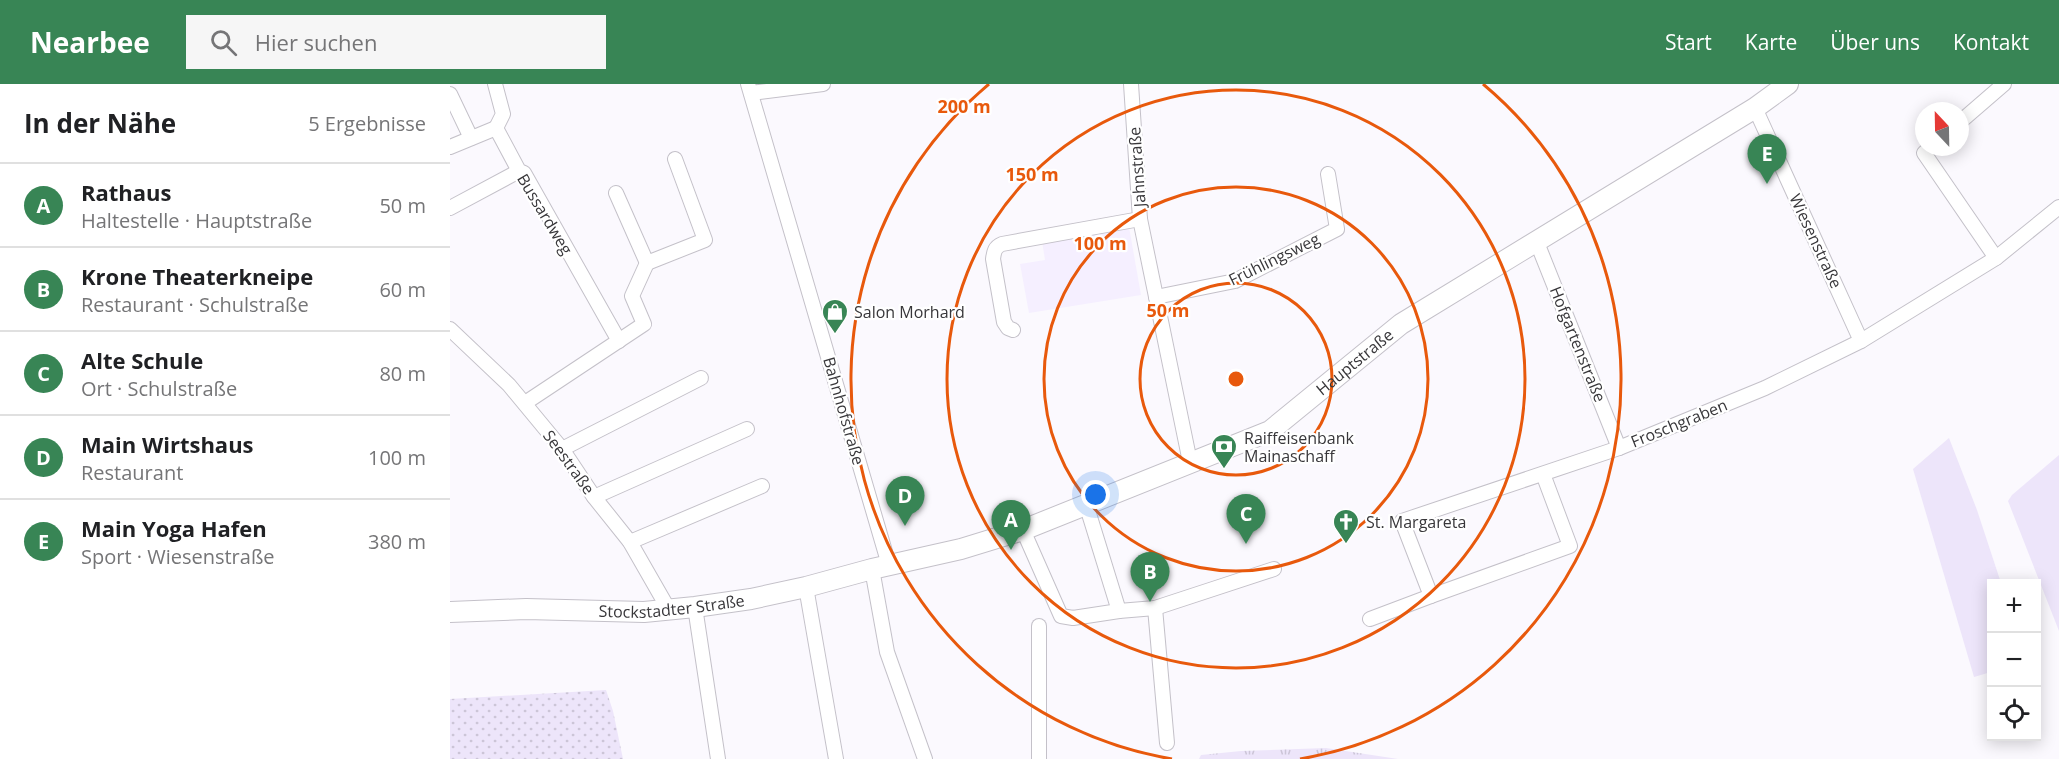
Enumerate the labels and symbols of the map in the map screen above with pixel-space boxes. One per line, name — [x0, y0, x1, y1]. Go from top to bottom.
text: 200 m — [937, 94, 991, 118]
north arrow — [1915, 102, 1969, 156]
street label: Jahnstraße — [1123, 126, 1151, 210]
pin: E — [1748, 135, 1786, 184]
text: 150 m — [1005, 162, 1059, 186]
street label: Bussardweg — [512, 169, 578, 259]
street label: Wiesenstraße — [1784, 190, 1848, 292]
street label: Frühlingsweg — [1225, 227, 1323, 291]
text: 100 m — [1073, 231, 1127, 255]
street label: Hofgartenstraße — [1545, 283, 1611, 405]
shop icon: Salon Morhard — [820, 297, 850, 335]
text: 50 m — [1147, 298, 1189, 322]
place label: Salon Morhard — [854, 301, 965, 323]
street label: Hauptstraße — [1311, 324, 1398, 400]
street label: Bahnhofstraße — [818, 354, 870, 468]
centre of rings — [1226, 369, 1246, 389]
street label: Froschgraben — [1627, 394, 1731, 452]
street label: Seestraße — [538, 425, 600, 499]
place label: Raiffeisenbank Mainaschaff — [1244, 427, 1355, 467]
bank icon: Raiffeisenbank Mainaschaff — [1209, 432, 1239, 470]
pin: D — [886, 476, 924, 526]
your location — [1081, 480, 1110, 509]
pin: C — [1226, 494, 1266, 544]
pin: A — [992, 500, 1030, 550]
church icon: St. Margareta — [1331, 507, 1361, 545]
place label: St. Margareta — [1366, 511, 1466, 533]
pin: B — [1130, 552, 1170, 602]
street label: Stockstadter Straße — [598, 589, 746, 623]

